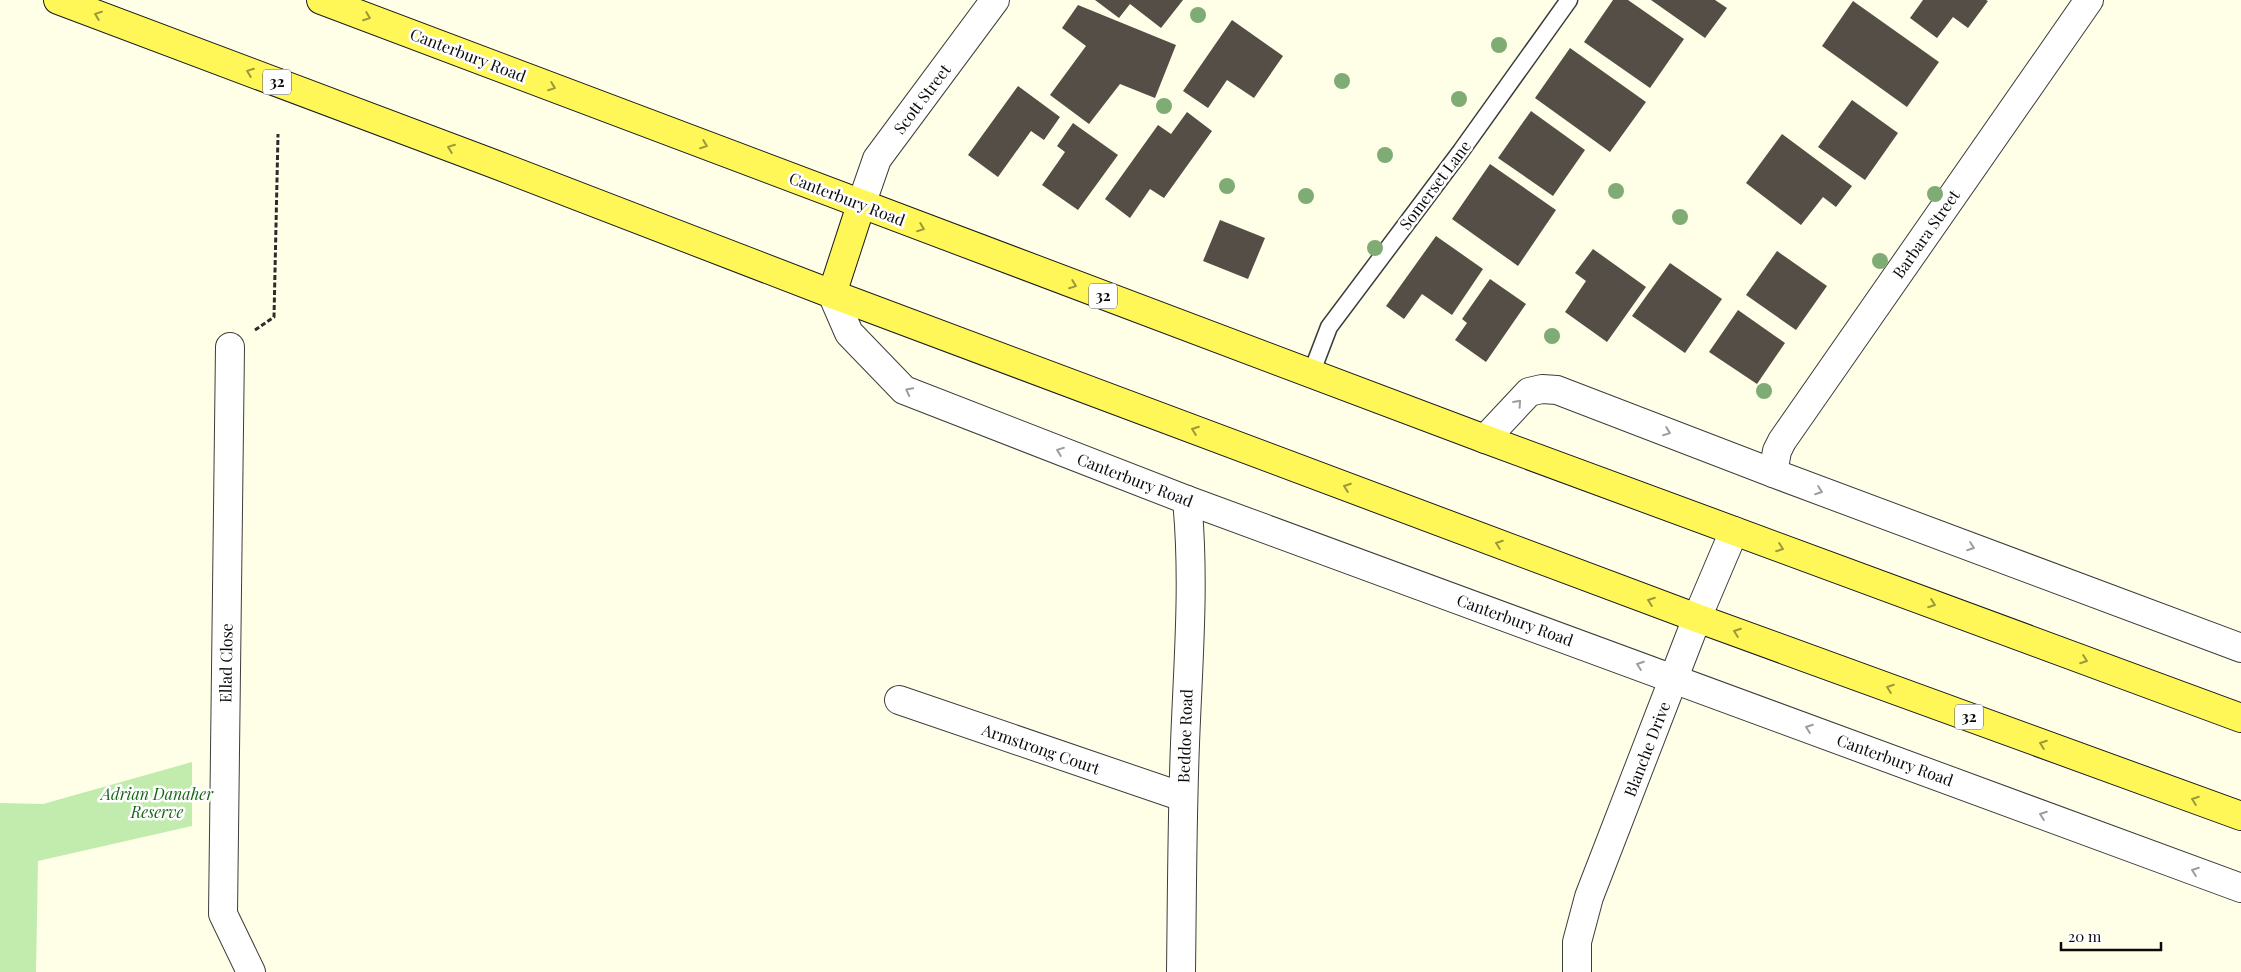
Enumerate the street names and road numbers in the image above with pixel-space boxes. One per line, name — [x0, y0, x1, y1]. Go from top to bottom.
street label: Canterbury Road — [407, 23, 529, 86]
street label: Scott Street — [888, 59, 955, 138]
road number: 32 — [263, 70, 291, 94]
street label: Somerset Lane — [1394, 136, 1475, 234]
street label: Canterbury Road — [786, 167, 908, 230]
street label: Barbara Street — [1887, 185, 1964, 282]
road number: 32 — [1089, 284, 1117, 308]
street label: Canterbury Road — [1074, 448, 1196, 511]
street label: Canterbury Road — [1454, 589, 1576, 650]
street label: Ellad Close — [214, 623, 237, 703]
street label: Beddoe Road — [1172, 689, 1197, 783]
street label: Blanche Drive — [1619, 698, 1674, 799]
road number: 32 — [1955, 704, 1983, 730]
street label: Armstrong Court — [978, 718, 1103, 779]
street label: Canterbury Road — [1834, 729, 1956, 790]

